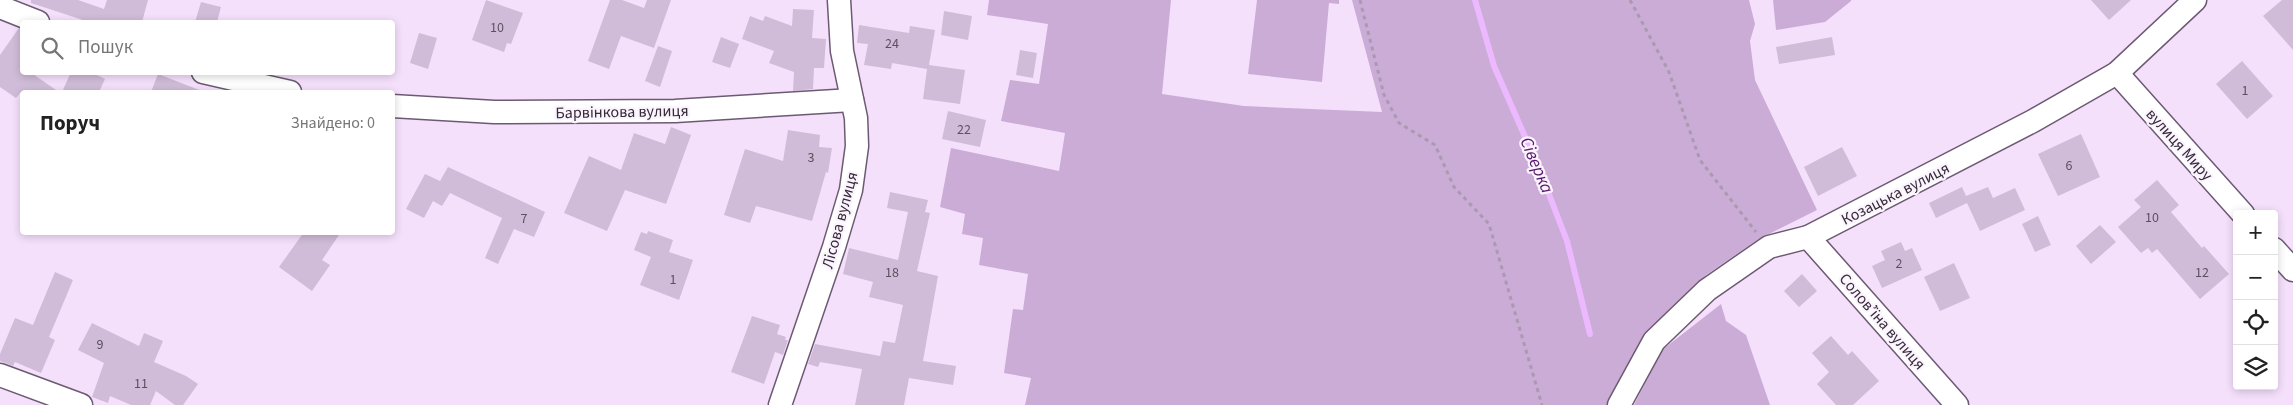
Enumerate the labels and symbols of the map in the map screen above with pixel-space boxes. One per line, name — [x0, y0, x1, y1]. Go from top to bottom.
house number: 10 — [490, 18, 504, 38]
house number: 24 — [885, 34, 899, 54]
house number: 1 — [2242, 81, 2249, 101]
street label: Барвінкова вулиця — [555, 100, 689, 124]
street label: вулиця Миру — [2141, 104, 2218, 186]
house number: 22 — [957, 120, 971, 140]
water label: Сіверка — [1514, 133, 1560, 198]
house number: 3 — [808, 148, 815, 168]
house number: 6 — [2066, 156, 2073, 176]
street label: Козацька вулиця — [1838, 157, 1953, 231]
street label: Лісова вулиця — [817, 170, 863, 271]
house number: 10 — [2145, 208, 2159, 228]
house number: 7 — [521, 209, 528, 229]
house number: 2 — [1896, 254, 1903, 274]
house number: 18 — [885, 263, 899, 283]
house number: 12 — [2195, 263, 2209, 283]
street label: Соловʼїна вулиця — [1834, 269, 1930, 375]
house number: 1 — [670, 270, 677, 290]
house number: 9 — [97, 335, 104, 355]
house number: 11 — [134, 374, 148, 394]

